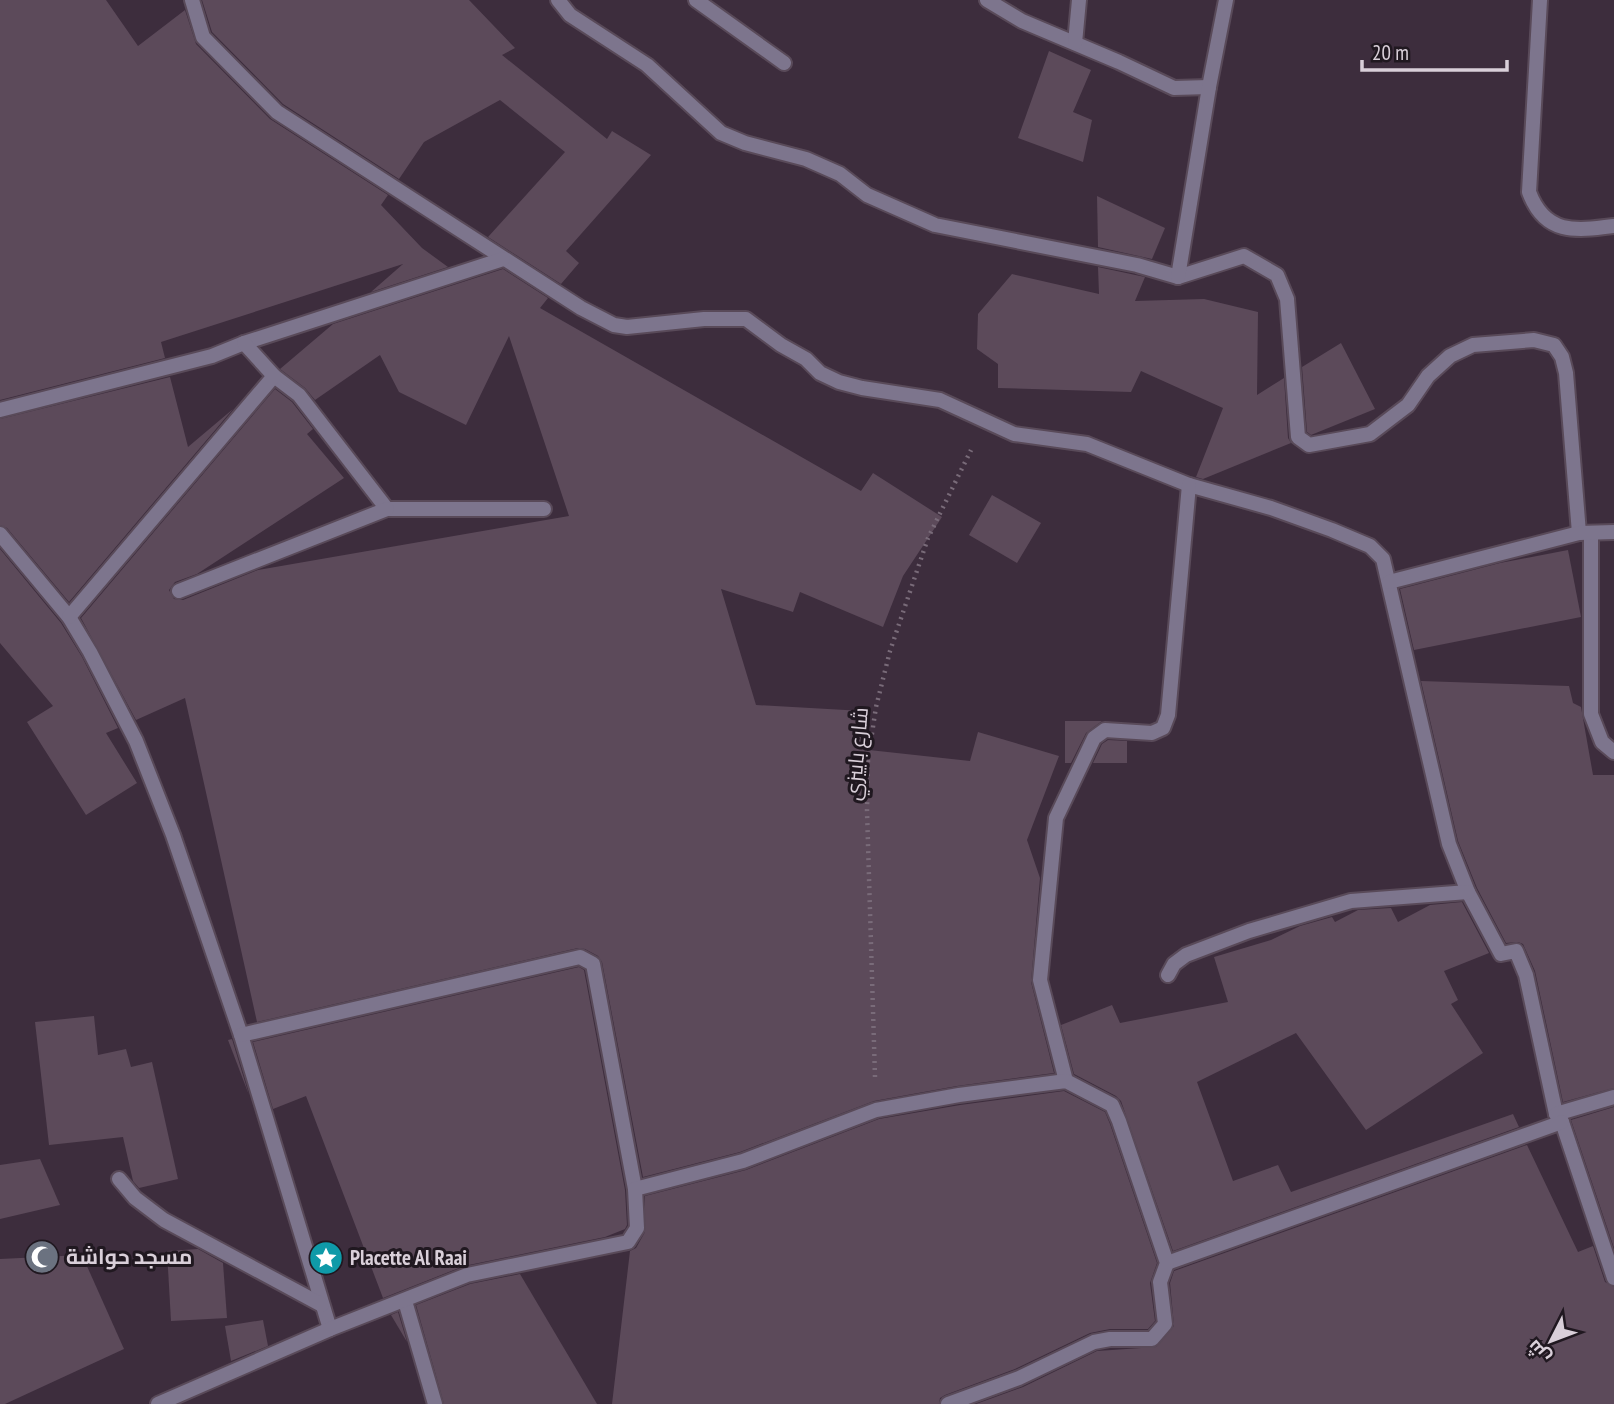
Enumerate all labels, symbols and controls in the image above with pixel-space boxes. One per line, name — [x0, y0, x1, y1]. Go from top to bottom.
scale bar — [1362, 28, 1507, 72]
text: 20 m — [1372, 39, 1409, 66]
street label: شارع باييزي — [839, 706, 877, 802]
mosque icon: مسجد حواشة — [23, 1238, 61, 1276]
place icon: Placette Al Raai — [307, 1239, 345, 1277]
place label: مسجد حواشة — [66, 1243, 193, 1270]
place label: Placette Al Raai — [350, 1244, 467, 1271]
north arrow — [1516, 1306, 1586, 1376]
text: ش — [1521, 1335, 1555, 1369]

